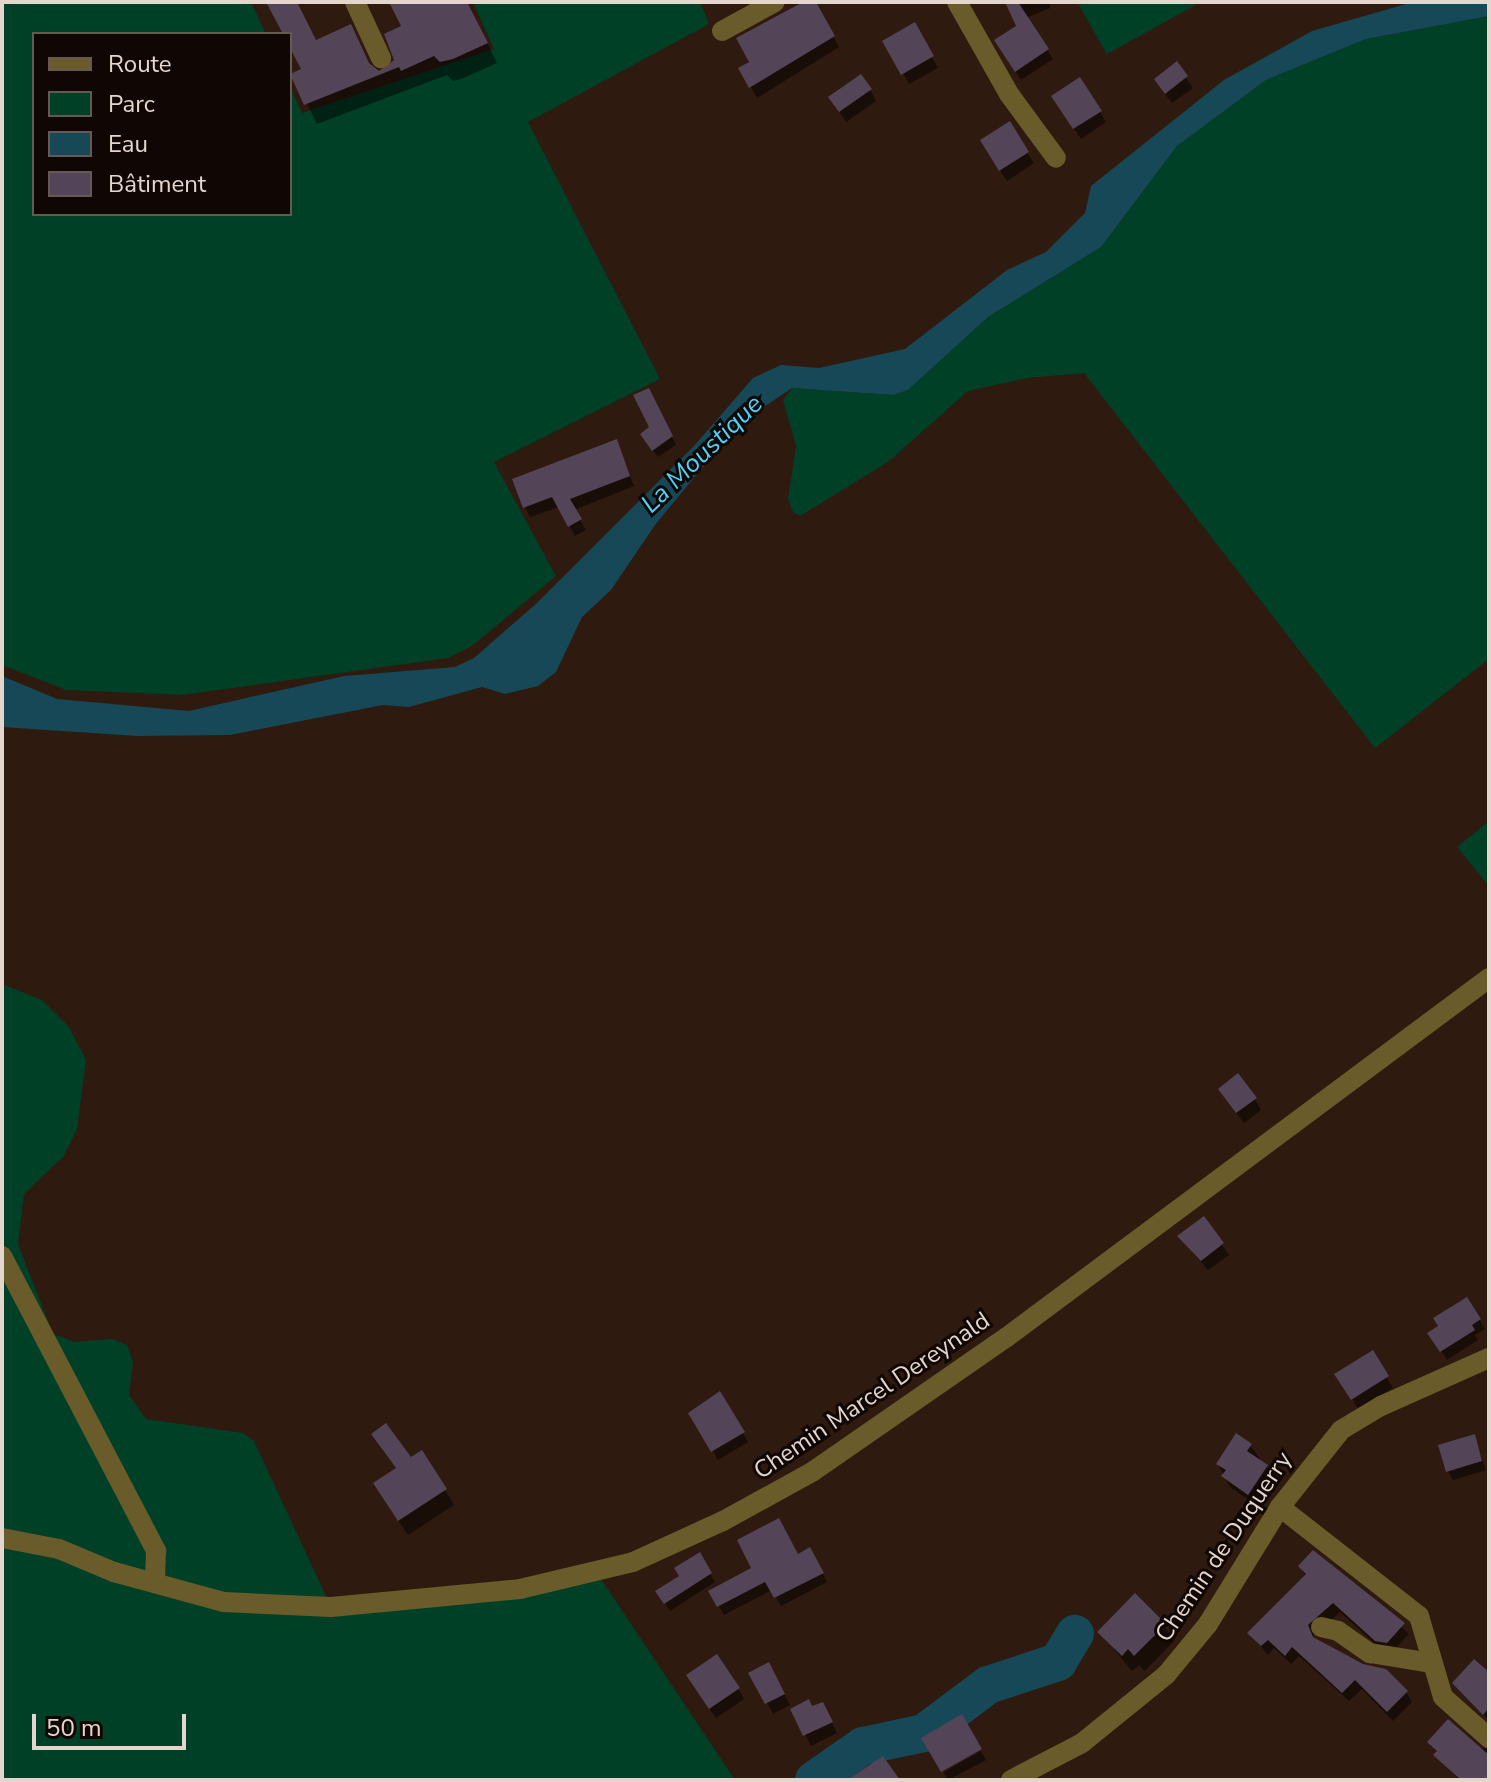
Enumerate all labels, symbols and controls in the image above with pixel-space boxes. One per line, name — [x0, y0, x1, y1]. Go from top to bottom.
legend — [32, 32, 292, 216]
text: Route — [108, 48, 172, 80]
text: Parc — [108, 88, 155, 120]
text: Eau — [108, 128, 148, 160]
text: Bâtiment — [108, 168, 206, 200]
water label: La Moustique — [635, 388, 769, 520]
street label: Chemin Marcel Dereynald — [749, 1306, 995, 1486]
street label: Chemin de Duquerry — [1150, 1446, 1298, 1648]
scale bar — [36, 1698, 190, 1748]
text: 50 m — [46, 1712, 102, 1744]

